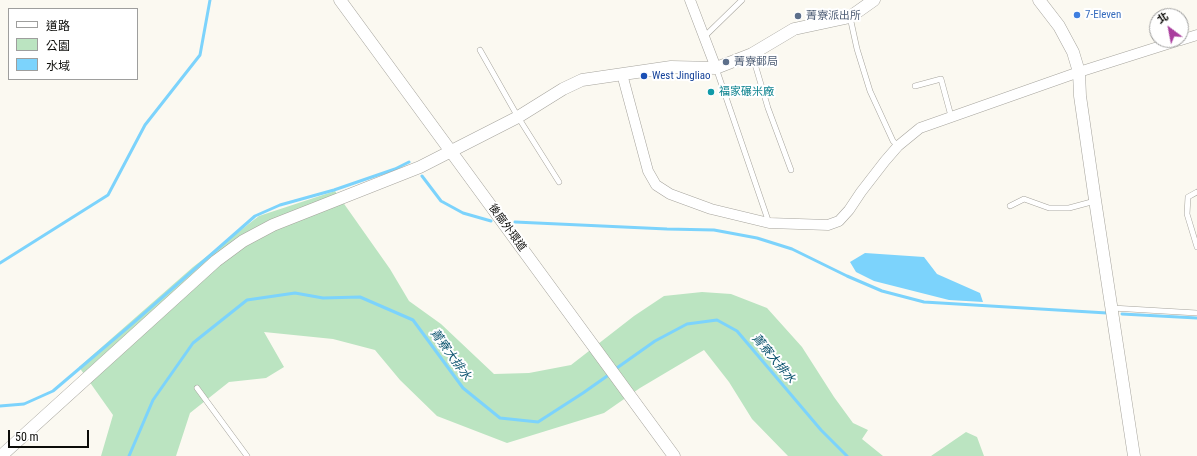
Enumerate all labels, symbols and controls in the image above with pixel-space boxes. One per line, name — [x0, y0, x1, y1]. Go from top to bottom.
legend — [8, 8, 138, 80]
place label: 7-Eleven — [1085, 8, 1121, 22]
north arrow — [1149, 8, 1189, 48]
place label: 菁寮派出所 — [806, 9, 861, 23]
marker: 7-Eleven — [1072, 10, 1082, 20]
text: 北 — [1155, 10, 1171, 27]
marker: 菁寮派出所 — [793, 11, 803, 21]
text: 道路 — [46, 19, 70, 33]
text: 公園 — [46, 39, 70, 53]
place label: 菁寮郵局 — [734, 55, 778, 69]
marker: 菁寮郵局 — [721, 57, 731, 67]
text: 水域 — [46, 59, 70, 73]
place label: West Jingliao — [652, 69, 711, 83]
marker: West Jingliao — [639, 71, 649, 81]
place label: 福家碾米廠 — [719, 85, 774, 99]
marker: 福家碾米廠 — [706, 87, 716, 97]
street label: 後廍外環道 — [485, 202, 529, 254]
water label: 菁寮大排水 — [427, 326, 473, 384]
water label: 菁寮大排水 — [748, 331, 798, 387]
scale bar — [10, 422, 91, 448]
text: 50 m — [15, 430, 39, 444]

